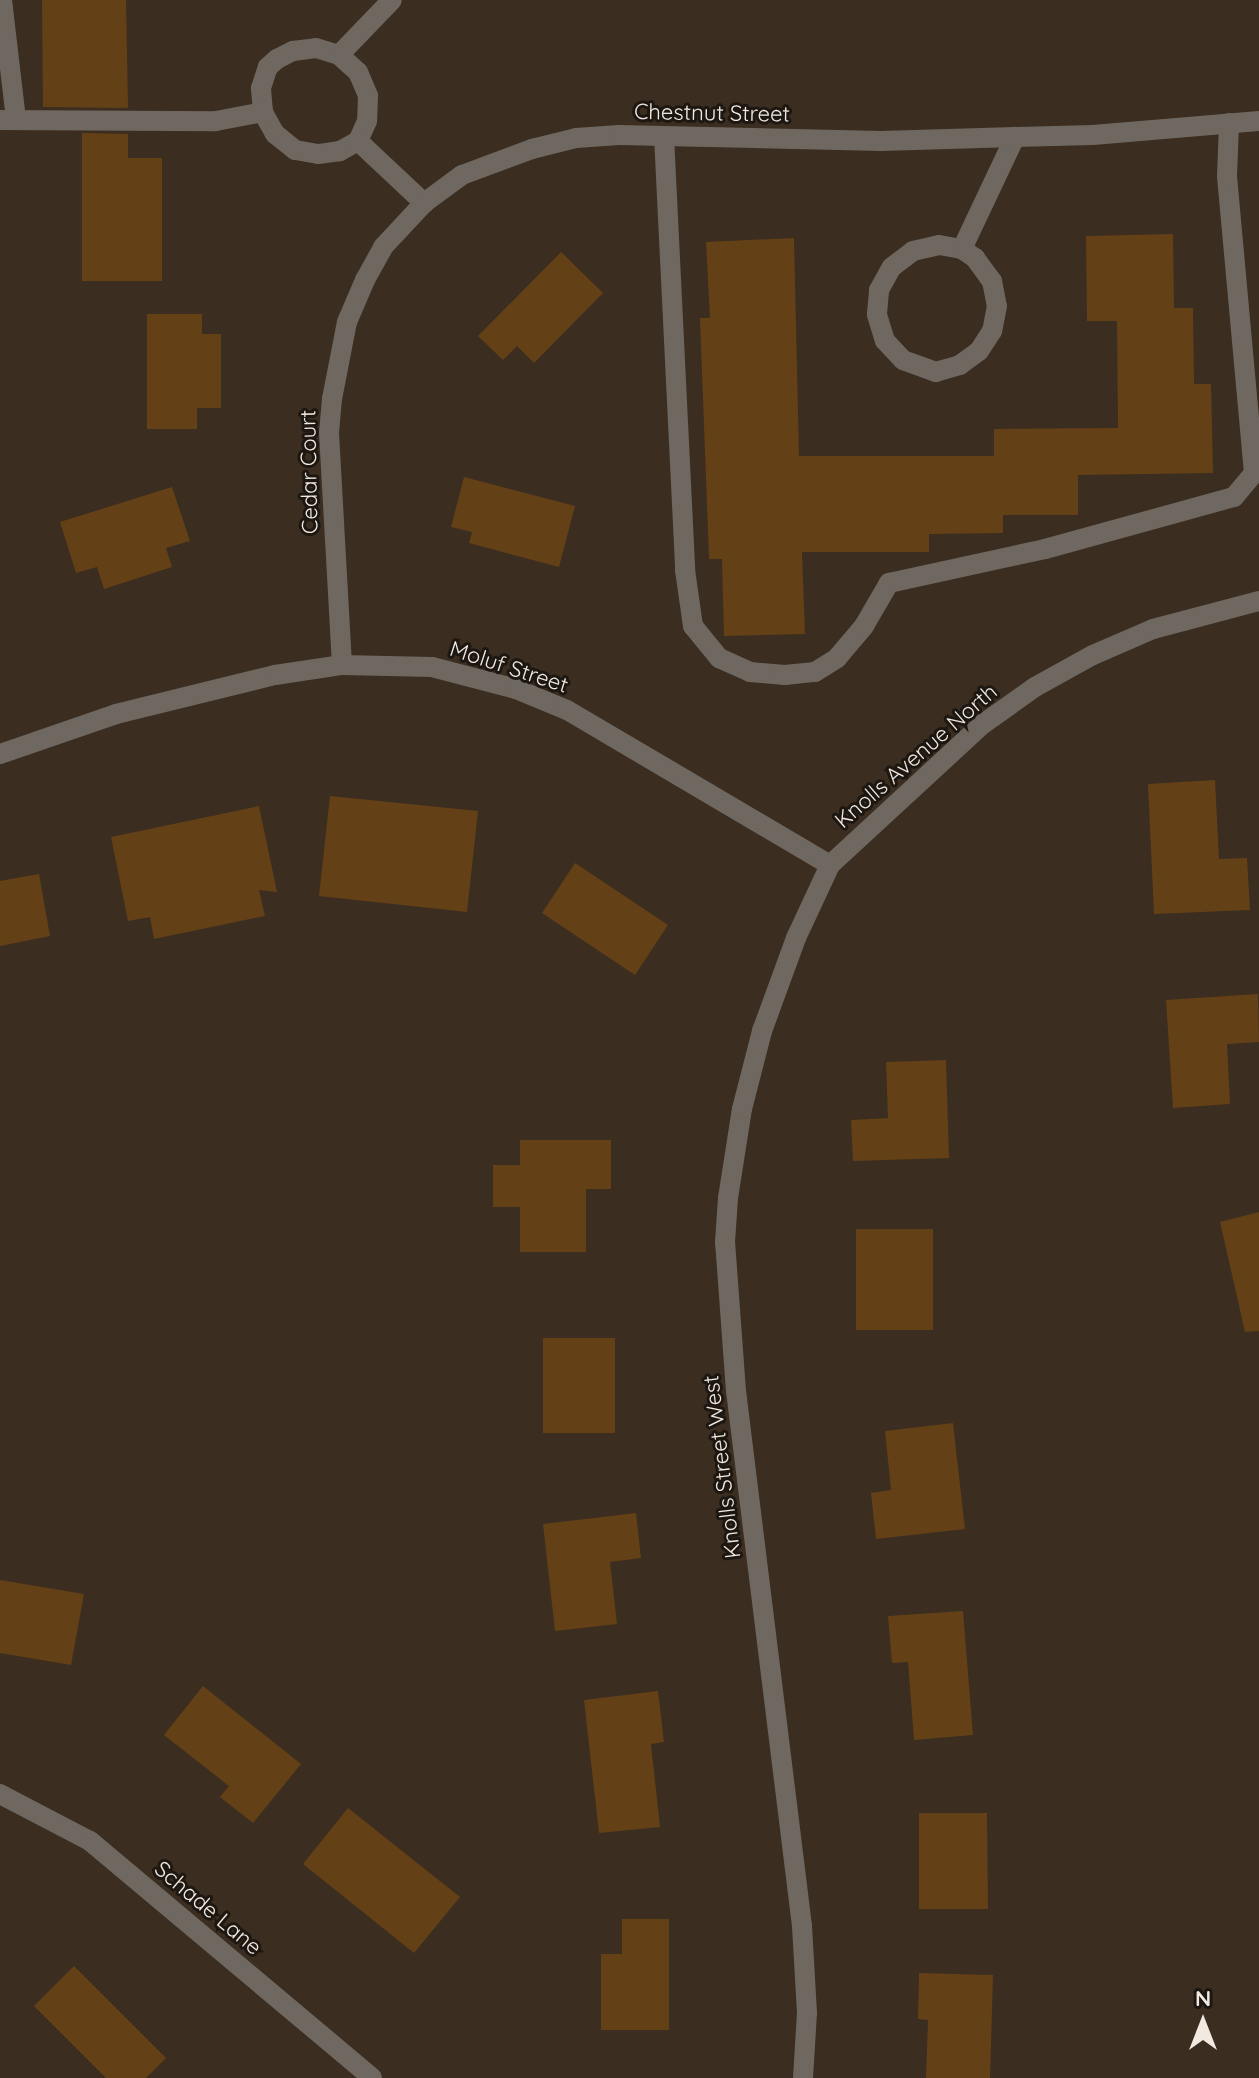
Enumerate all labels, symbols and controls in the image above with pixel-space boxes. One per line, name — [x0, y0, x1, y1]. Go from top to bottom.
street label: Chestnut Street — [634, 98, 790, 128]
street label: Cedar Court — [295, 410, 323, 534]
street label: Moluf Street — [446, 635, 572, 699]
street label: Knolls Avenue North — [830, 678, 1002, 834]
street label: Knolls Street West — [698, 1374, 746, 1560]
street label: Schade Lane — [149, 1856, 267, 1960]
north arrow — [1163, 1982, 1243, 2062]
text: N — [1195, 1984, 1211, 2012]

